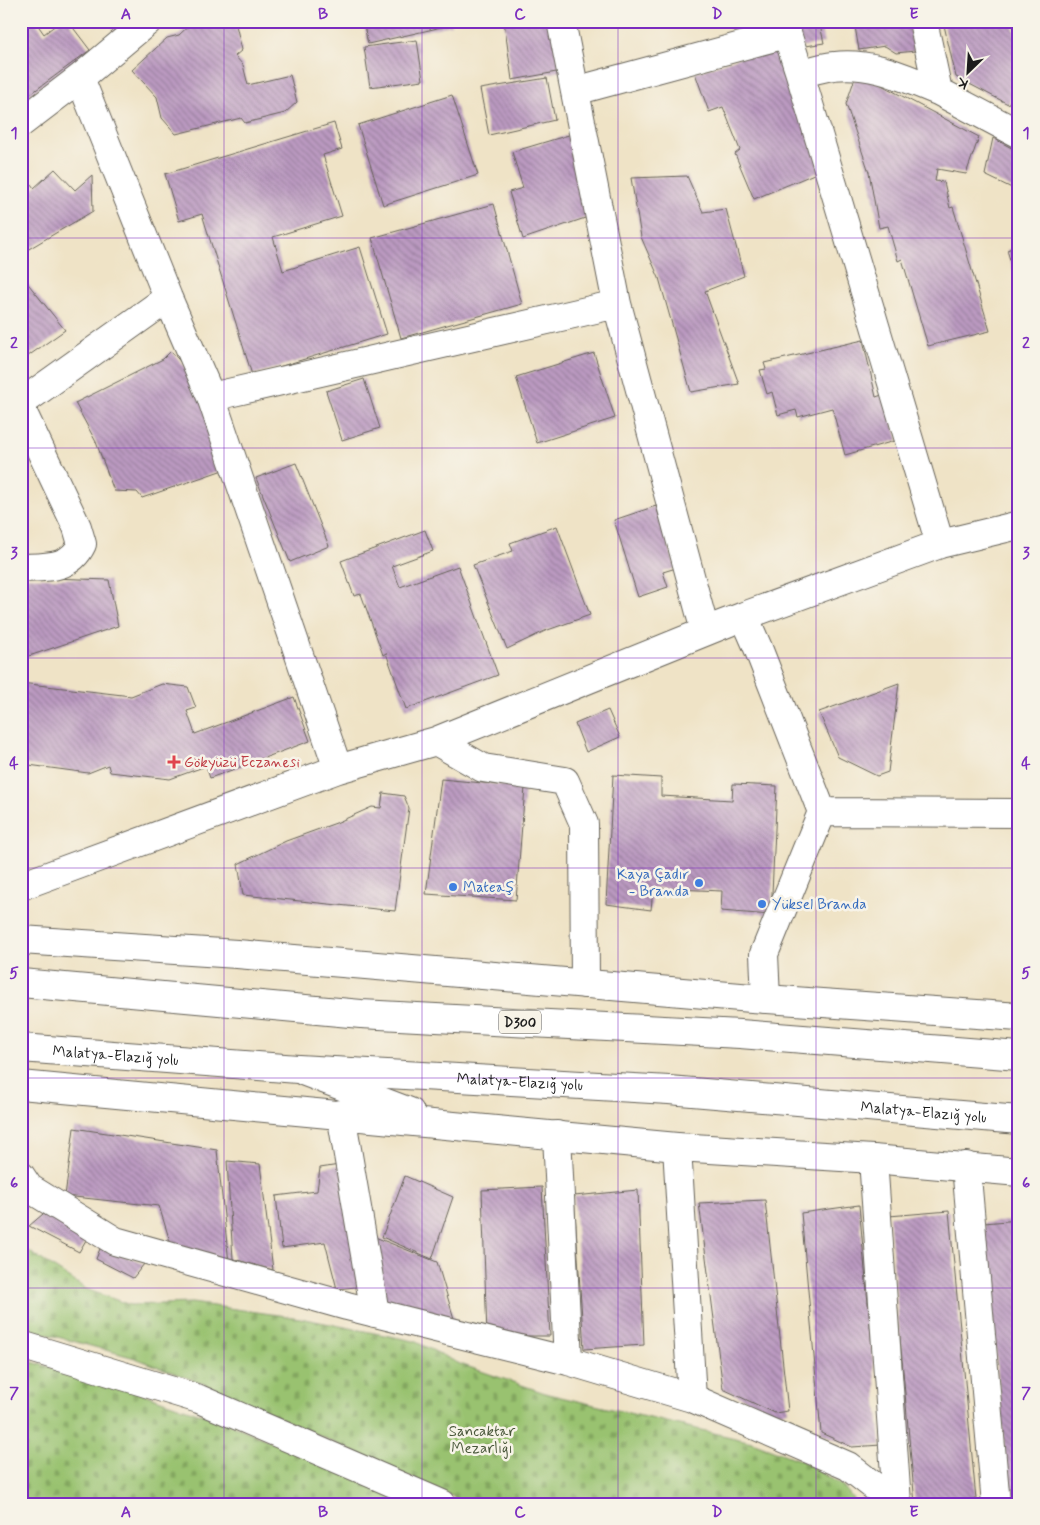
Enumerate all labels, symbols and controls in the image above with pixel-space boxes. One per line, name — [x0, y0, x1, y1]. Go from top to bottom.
text: A — [121, 4, 131, 25]
text: B — [318, 4, 328, 25]
text: C — [514, 4, 526, 25]
text: D — [711, 4, 723, 25]
text: E — [909, 4, 919, 25]
north arrow — [942, 48, 992, 98]
text: K — [954, 72, 971, 93]
text: 1 — [10, 123, 18, 144]
text: 1 — [1022, 123, 1030, 144]
text: 2 — [10, 333, 18, 354]
text: 2 — [1022, 333, 1030, 354]
text: 3 — [10, 543, 18, 564]
text: 3 — [1022, 543, 1030, 564]
text: 4 — [9, 753, 19, 774]
place label: Gökyüzü Eczanesi — [184, 753, 300, 773]
text: 4 — [1021, 753, 1031, 774]
marker: Gökyüzü Eczanesi — [168, 756, 180, 768]
place label: Kaya Çadır - Branda — [617, 865, 689, 902]
marker: Kaya Çadır - Branda — [693, 877, 705, 889]
place label: Mateaş — [463, 878, 514, 898]
marker: Mateaş — [447, 881, 459, 893]
place label: Yüksel Branda — [772, 895, 867, 915]
marker: Yüksel Branda — [756, 898, 768, 910]
text: 5 — [9, 963, 19, 984]
text: 5 — [1021, 963, 1031, 984]
road number: D300 — [499, 1010, 541, 1034]
street label: Malatya-Elazığ yolu — [52, 1041, 179, 1071]
street label: Malatya-Elazığ yolu — [456, 1069, 583, 1096]
street label: Malatya-Elazığ yolu — [860, 1097, 987, 1128]
text: 6 — [10, 1173, 18, 1194]
text: 6 — [1022, 1173, 1030, 1194]
text: 7 — [9, 1383, 19, 1404]
text: 7 — [1021, 1383, 1031, 1404]
park label: Sancaktar Mezarlığı — [449, 1422, 515, 1459]
text: A — [121, 1502, 131, 1523]
text: B — [318, 1502, 328, 1523]
text: C — [514, 1502, 526, 1523]
text: D — [711, 1502, 723, 1523]
text: E — [909, 1502, 919, 1523]

